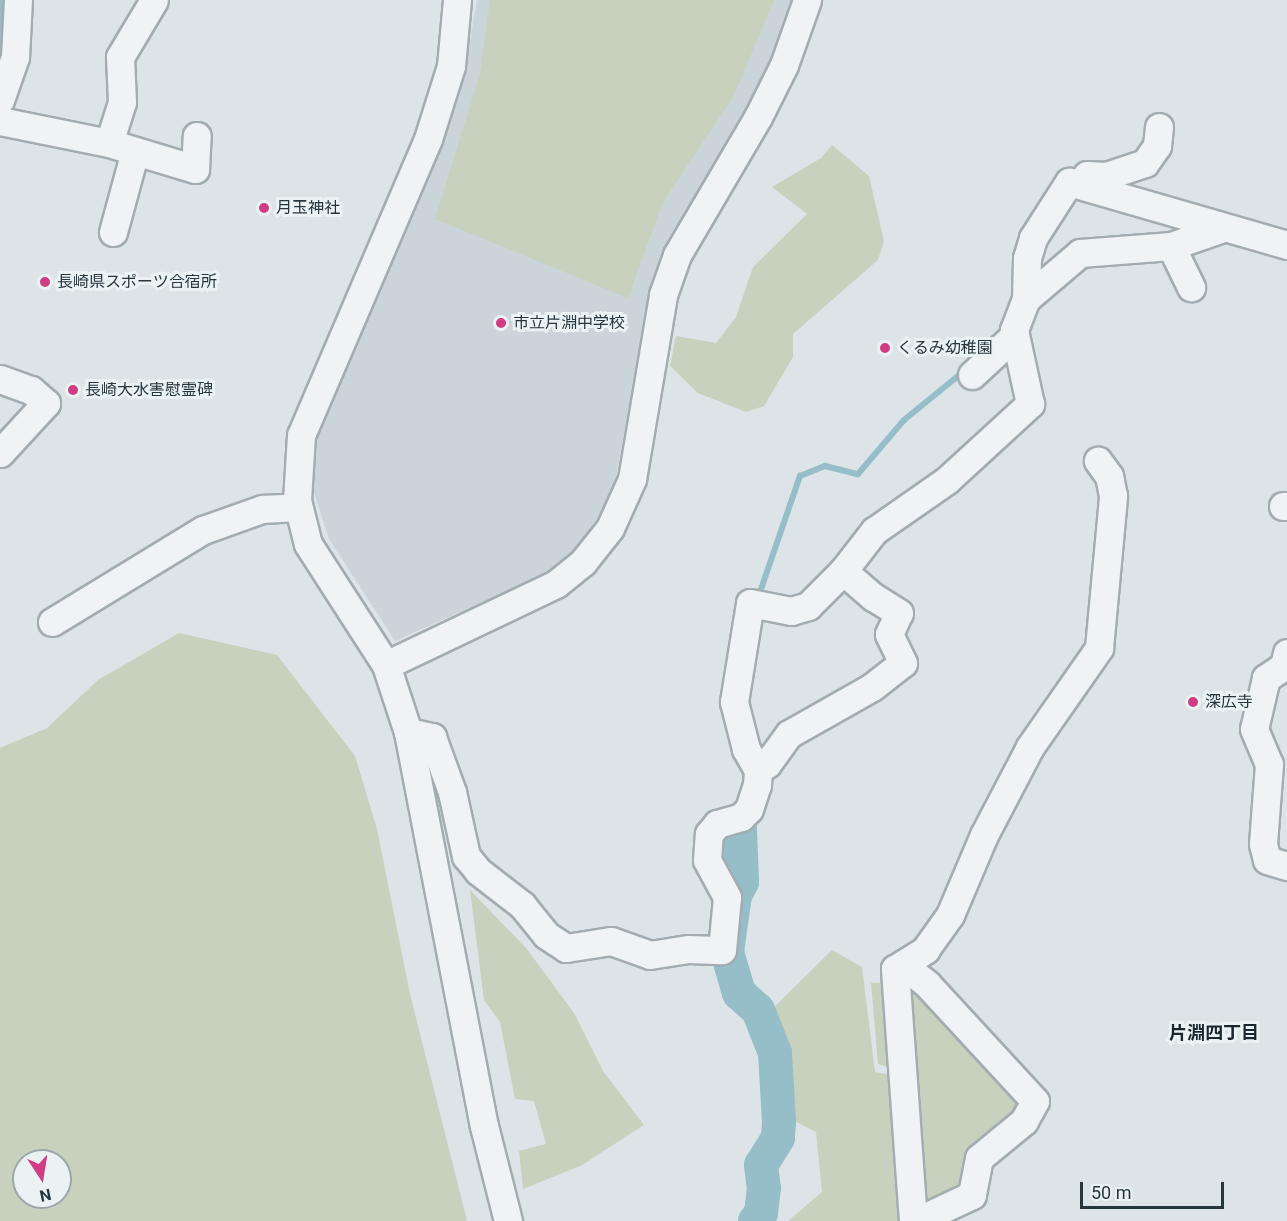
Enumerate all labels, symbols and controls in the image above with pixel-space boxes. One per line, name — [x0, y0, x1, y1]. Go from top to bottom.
place label: 月玉神社 — [276, 198, 340, 218]
marker: 月玉神社 — [257, 201, 271, 215]
place label: 長崎県スポーツ合宿所 — [57, 272, 217, 292]
marker: 長崎県スポーツ合宿所 — [38, 275, 52, 289]
place label: 市立片淵中学校 — [513, 313, 625, 333]
marker: 市立片淵中学校 — [494, 316, 508, 330]
place label: くるみ幼稚園 — [897, 338, 993, 358]
marker: くるみ幼稚園 — [878, 341, 892, 355]
place label: 長崎大水害慰霊碑 — [85, 380, 213, 400]
marker: 長崎大水害慰霊碑 — [66, 383, 80, 397]
place label: 深広寺 — [1205, 692, 1253, 712]
marker: 深広寺 — [1186, 695, 1200, 709]
district label: 片淵四丁目 — [1169, 1022, 1259, 1044]
north arrow — [12, 1149, 72, 1209]
scale bar — [1083, 1170, 1227, 1208]
text: 50 m — [1091, 1182, 1131, 1203]
text: N — [38, 1185, 53, 1206]

